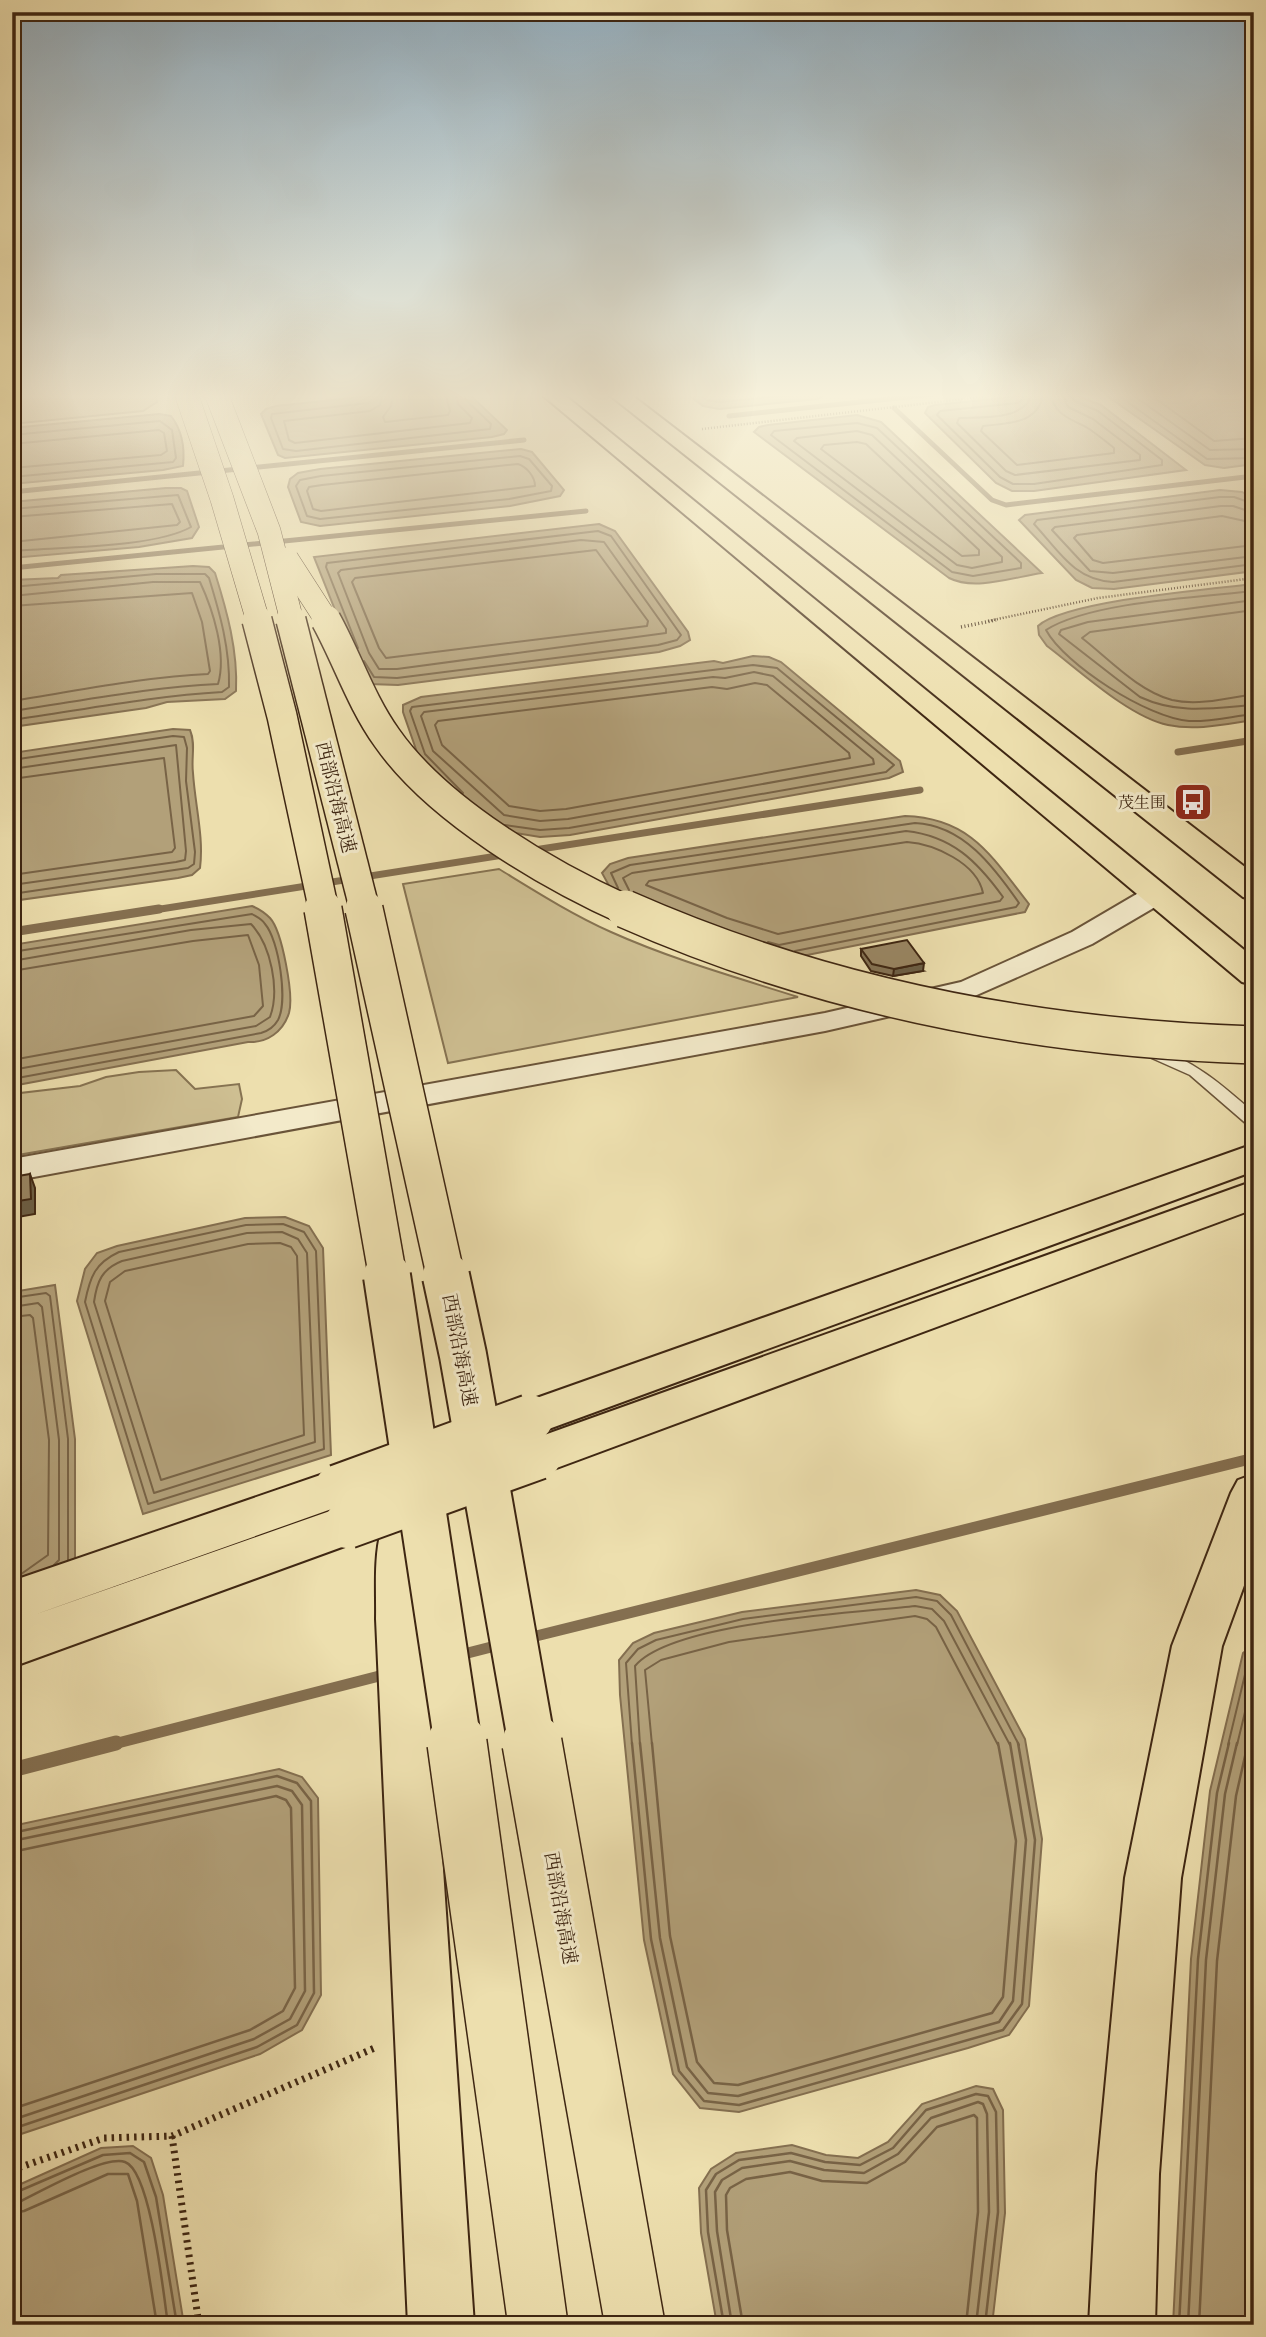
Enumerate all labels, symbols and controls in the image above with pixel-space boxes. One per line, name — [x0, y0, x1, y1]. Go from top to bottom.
street label: 西部沿海高速 — [311, 739, 361, 855]
bus stop icon: 茂生围 — [1172, 781, 1214, 823]
place label: 茂生围 — [1118, 792, 1166, 812]
street label: 西部沿海高速 — [438, 1292, 482, 1408]
street label: 西部沿海高速 — [540, 1850, 582, 1966]

